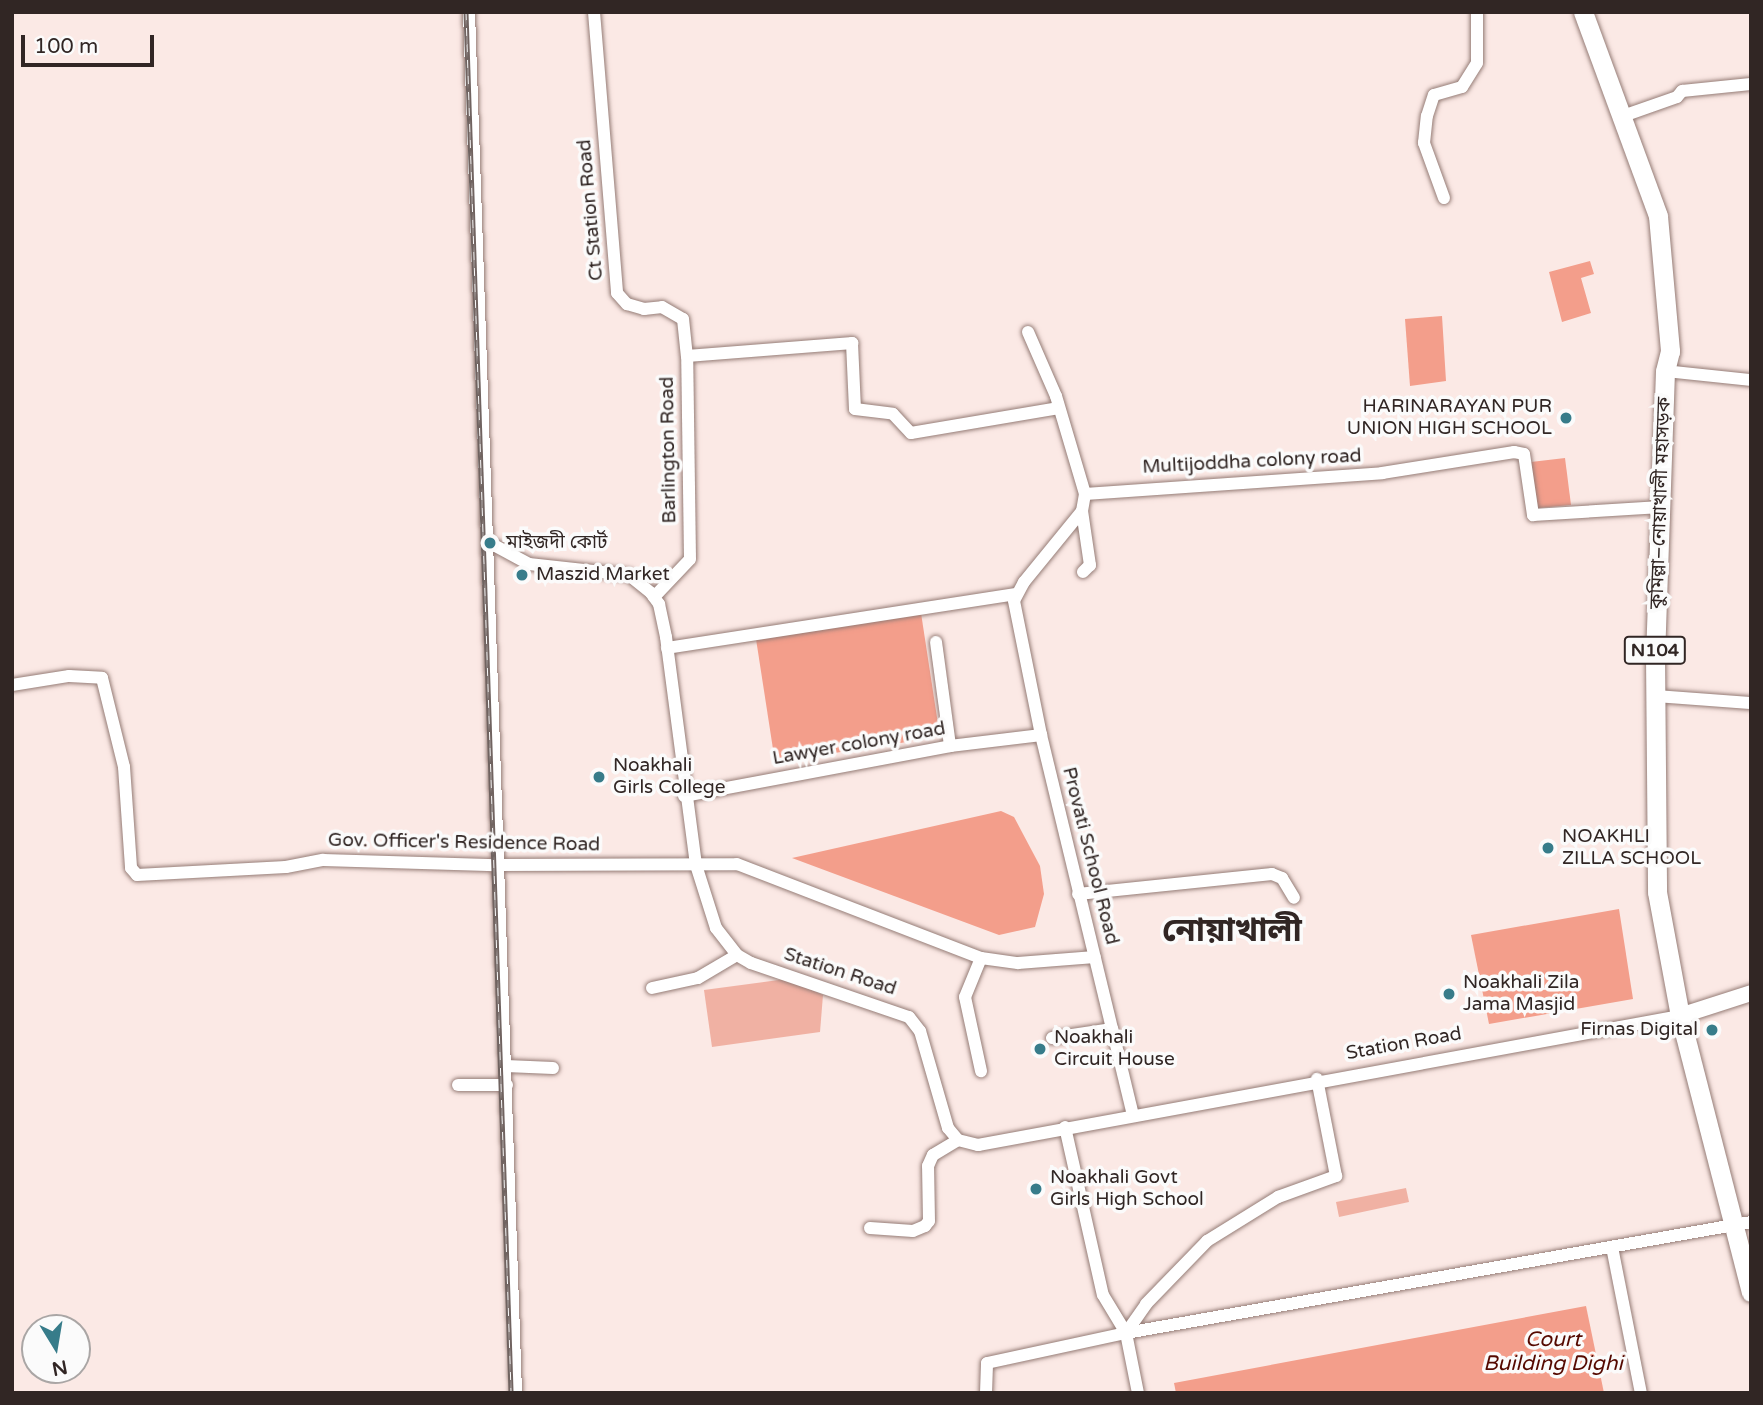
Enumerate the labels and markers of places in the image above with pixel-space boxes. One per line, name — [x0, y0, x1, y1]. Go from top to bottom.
place label: HARINARAYAN PUR UNION HIGH SCHOOL — [1347, 396, 1552, 440]
marker: HARINARAYAN PUR UNION HIGH SCHOOL — [1558, 410, 1574, 426]
place label: মাইজদী কোর্ট — [506, 532, 607, 554]
marker: মাইজদী কোর্ট — [480, 533, 500, 553]
place label: Maszid Market — [536, 564, 670, 586]
marker: Maszid Market — [514, 567, 530, 583]
place label: Noakhali Girls College — [613, 755, 726, 799]
marker: Noakhali Girls College — [591, 769, 607, 785]
place label: NOAKHLI ZILLA SCHOOL — [1562, 826, 1701, 870]
marker: NOAKHLI ZILLA SCHOOL — [1540, 840, 1556, 856]
place label: Noakhali Zila Jama Masjid — [1463, 972, 1579, 1016]
marker: Noakhali Zila Jama Masjid — [1441, 986, 1457, 1002]
place label: Firnas Digital — [1580, 1019, 1698, 1041]
marker: Firnas Digital — [1704, 1022, 1720, 1038]
place label: Noakhali Circuit House — [1054, 1027, 1175, 1071]
marker: Noakhali Circuit House — [1032, 1041, 1048, 1057]
place label: Noakhali Govt Girls High School — [1050, 1167, 1204, 1211]
marker: Noakhali Govt Girls High School — [1028, 1181, 1044, 1197]

